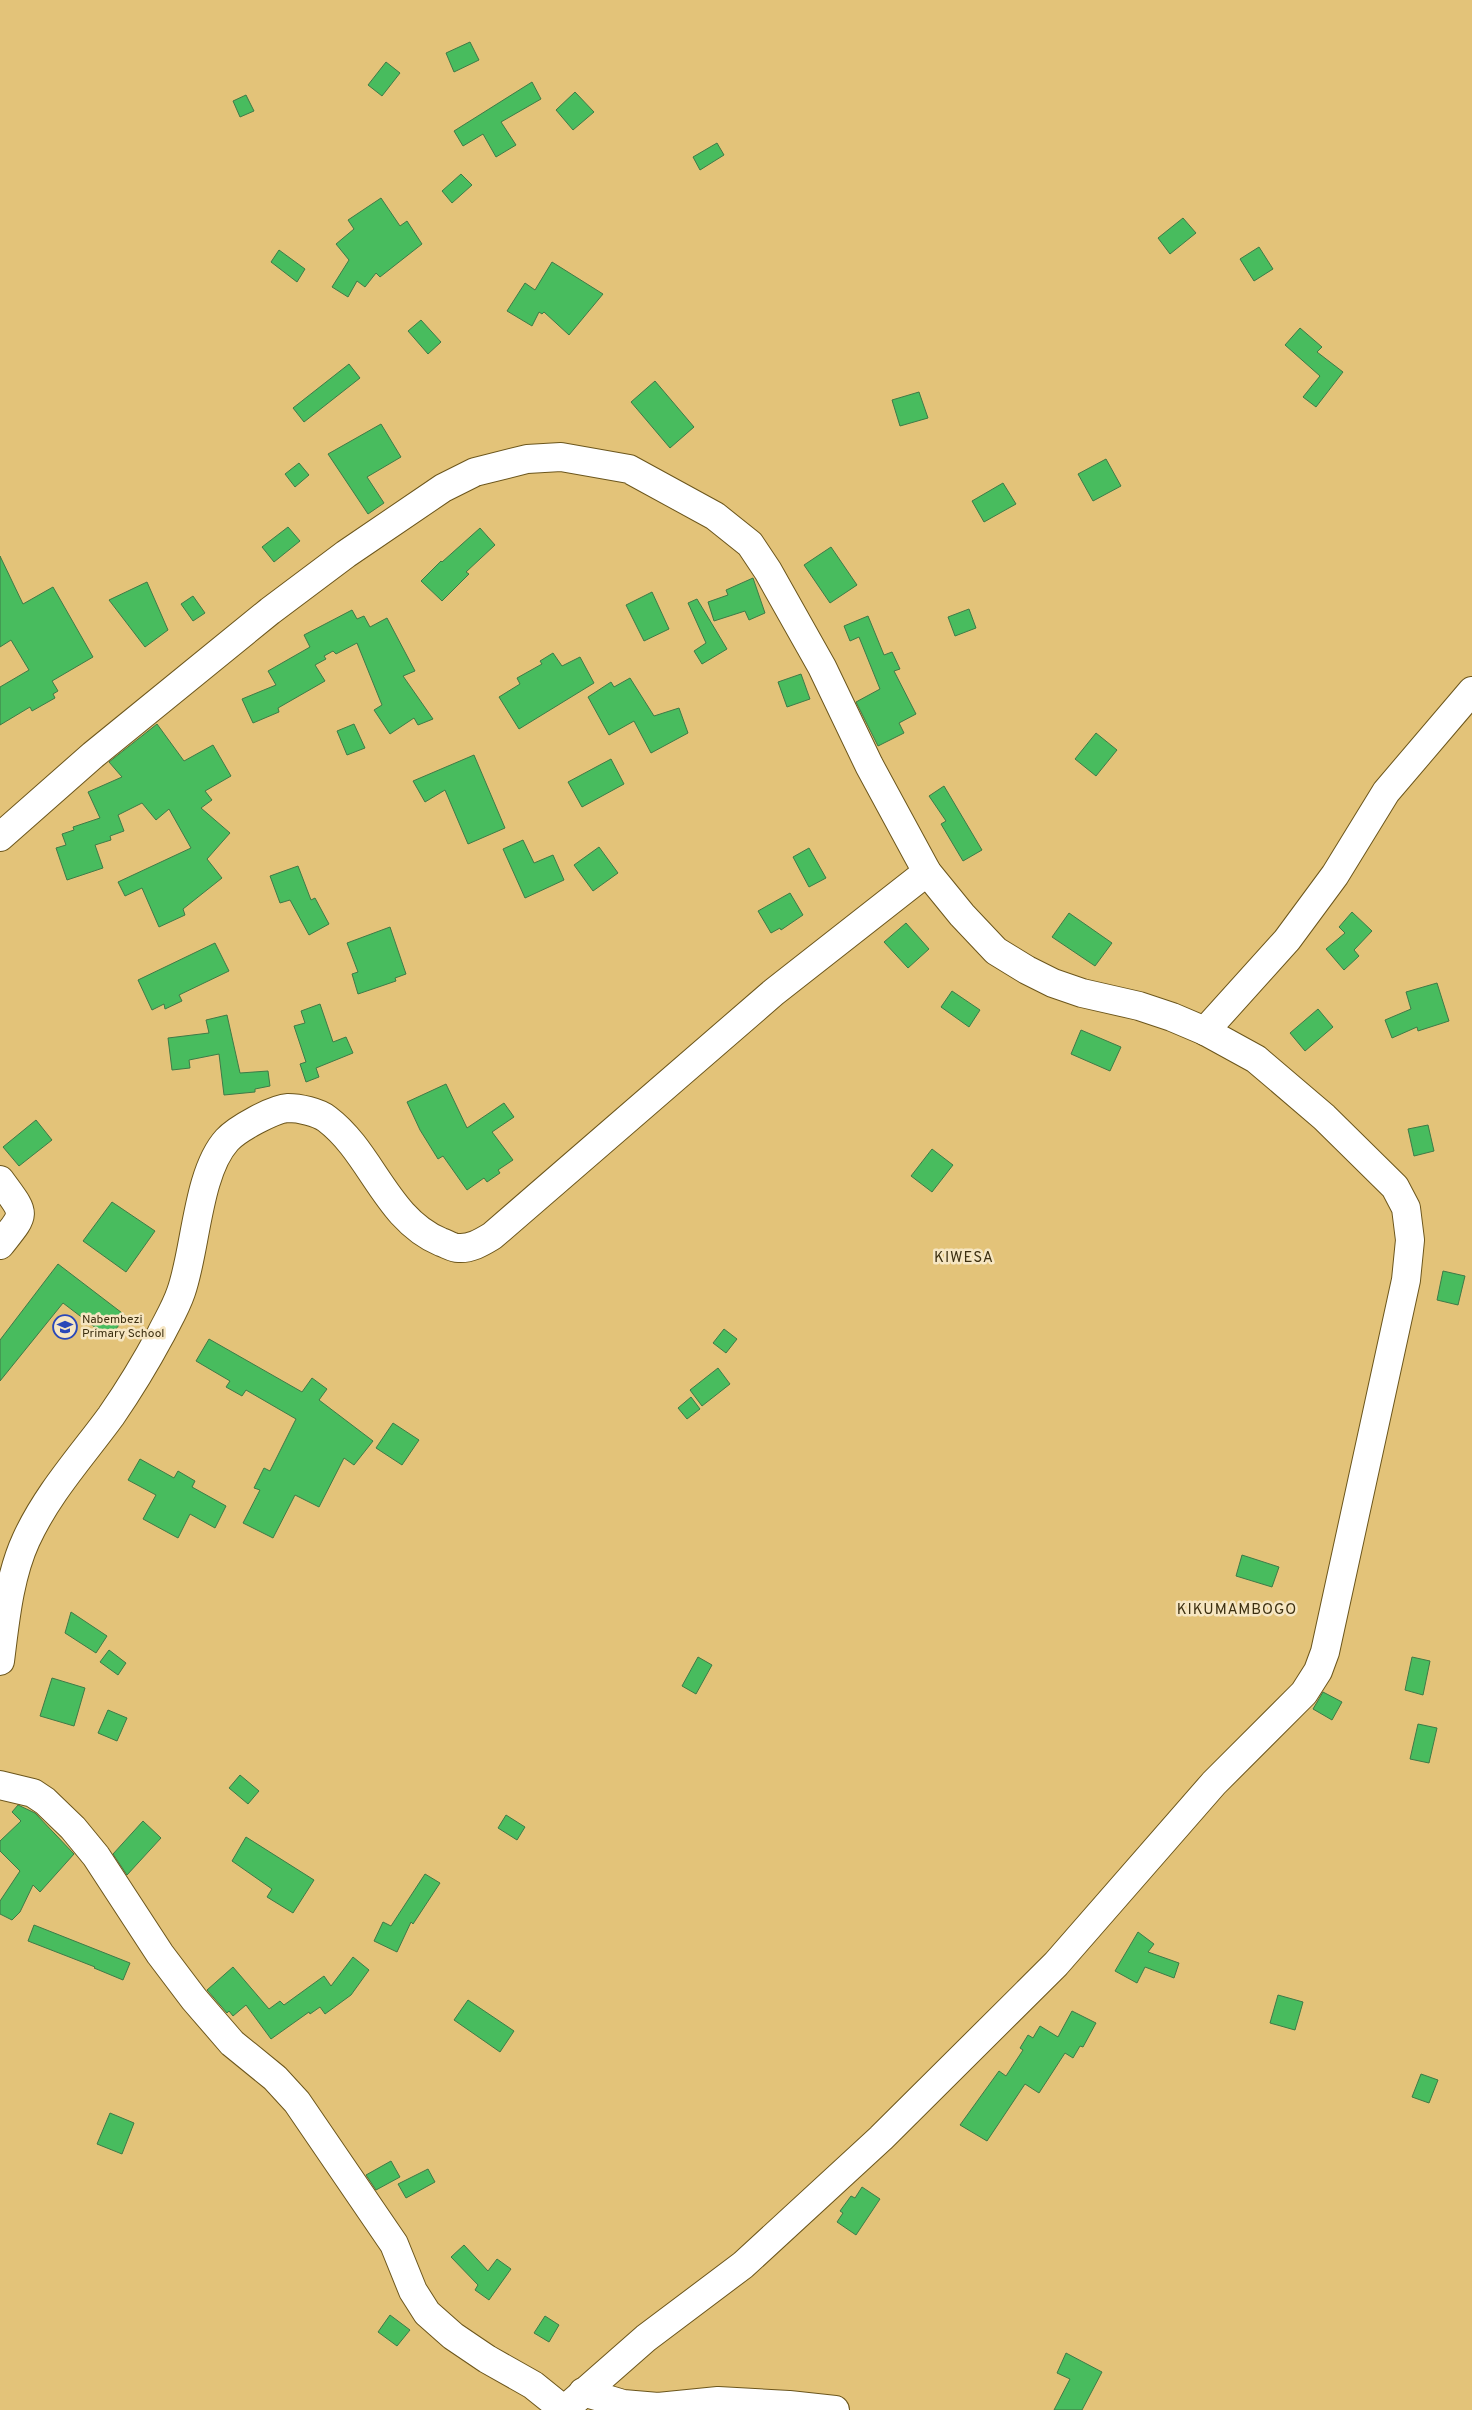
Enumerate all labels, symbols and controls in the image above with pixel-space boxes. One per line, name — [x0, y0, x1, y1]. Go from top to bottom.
district label: KIWESA — [934, 1249, 994, 1268]
place label: Nabembezi Primary School — [82, 1312, 165, 1342]
school or university icon: Nabembezi Primary School — [52, 1314, 78, 1340]
district label: KIKUMAMBOGO — [1177, 1601, 1297, 1620]

